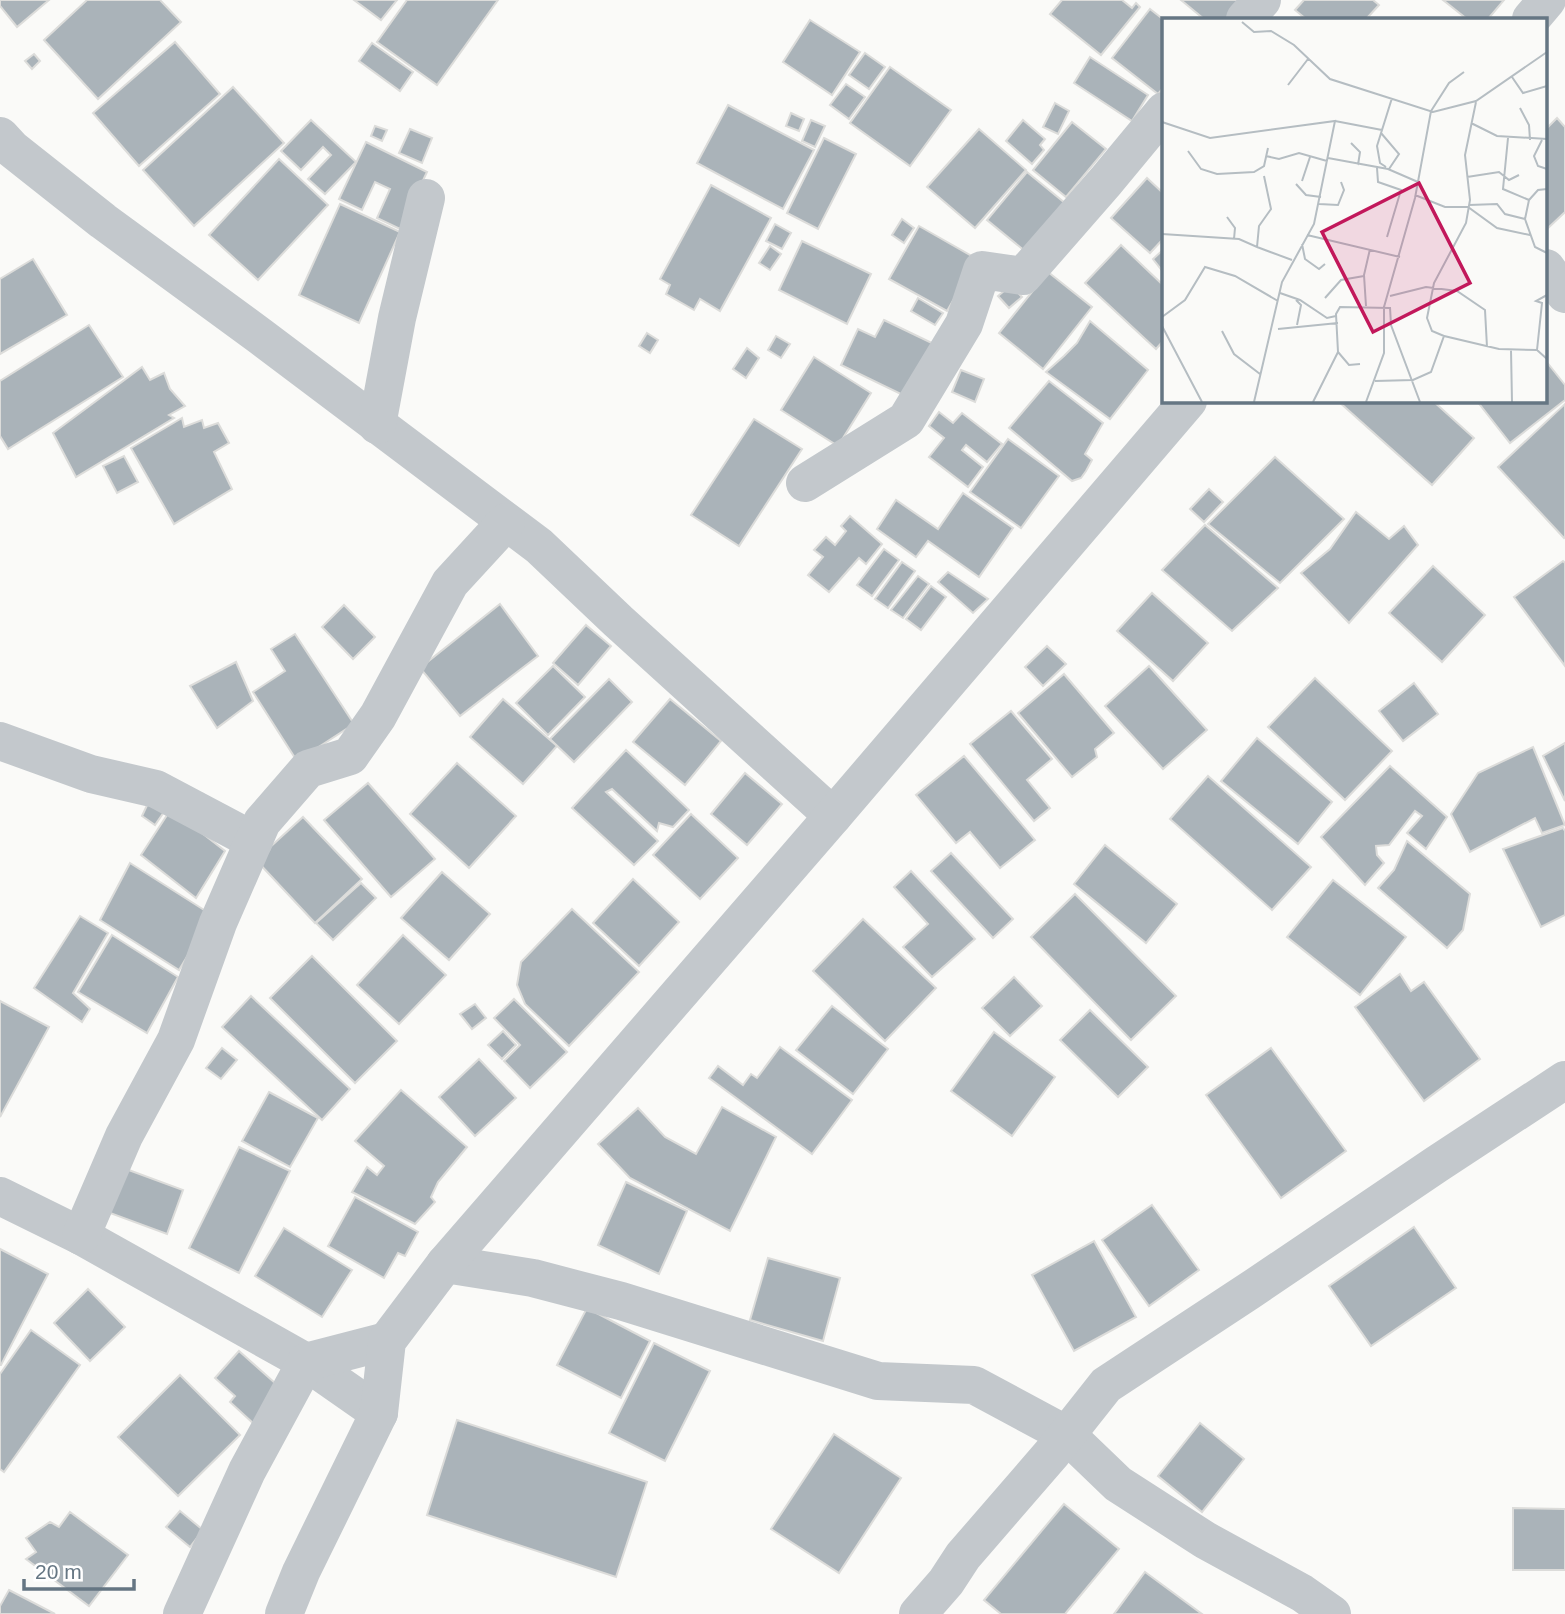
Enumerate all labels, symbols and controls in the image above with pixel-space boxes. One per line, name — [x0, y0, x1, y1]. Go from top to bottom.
inset map — [1162, 18, 1548, 402]
scale bar — [24, 1548, 135, 1592]
text: 20 m — [35, 1560, 82, 1583]

